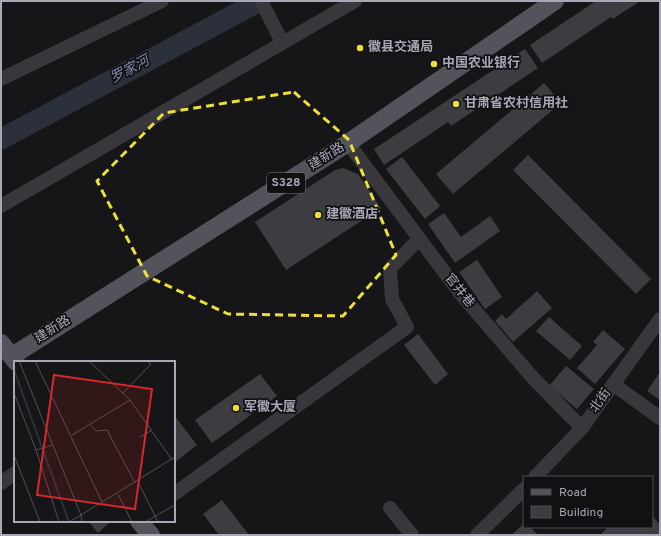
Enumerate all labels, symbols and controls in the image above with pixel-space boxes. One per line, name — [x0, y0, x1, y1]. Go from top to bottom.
place label: 徽县交通局 — [368, 39, 433, 56]
marker: 徽县交通局 — [355, 43, 365, 53]
water label: 罗家河 — [107, 51, 155, 87]
place label: 中国农业银行 — [442, 55, 520, 72]
marker: 中国农业银行 — [429, 59, 439, 69]
place label: 甘肃省农村信用社 — [464, 95, 568, 112]
marker: 甘肃省农村信用社 — [451, 99, 461, 109]
street label: 建新路 — [306, 140, 348, 174]
road number: S328 — [267, 173, 305, 193]
place label: 建徽酒店 — [326, 206, 378, 223]
marker: 建徽酒店 — [313, 210, 323, 220]
street label: 官井巷 — [441, 270, 478, 311]
street label: 建新路 — [32, 313, 74, 347]
inset map — [14, 361, 175, 522]
street label: 北街 — [586, 385, 615, 416]
place label: 军徽大厦 — [244, 399, 296, 416]
marker: 军徽大厦 — [231, 403, 241, 413]
legend — [523, 476, 653, 528]
text: Road — [559, 485, 587, 501]
text: Building — [559, 505, 603, 521]

